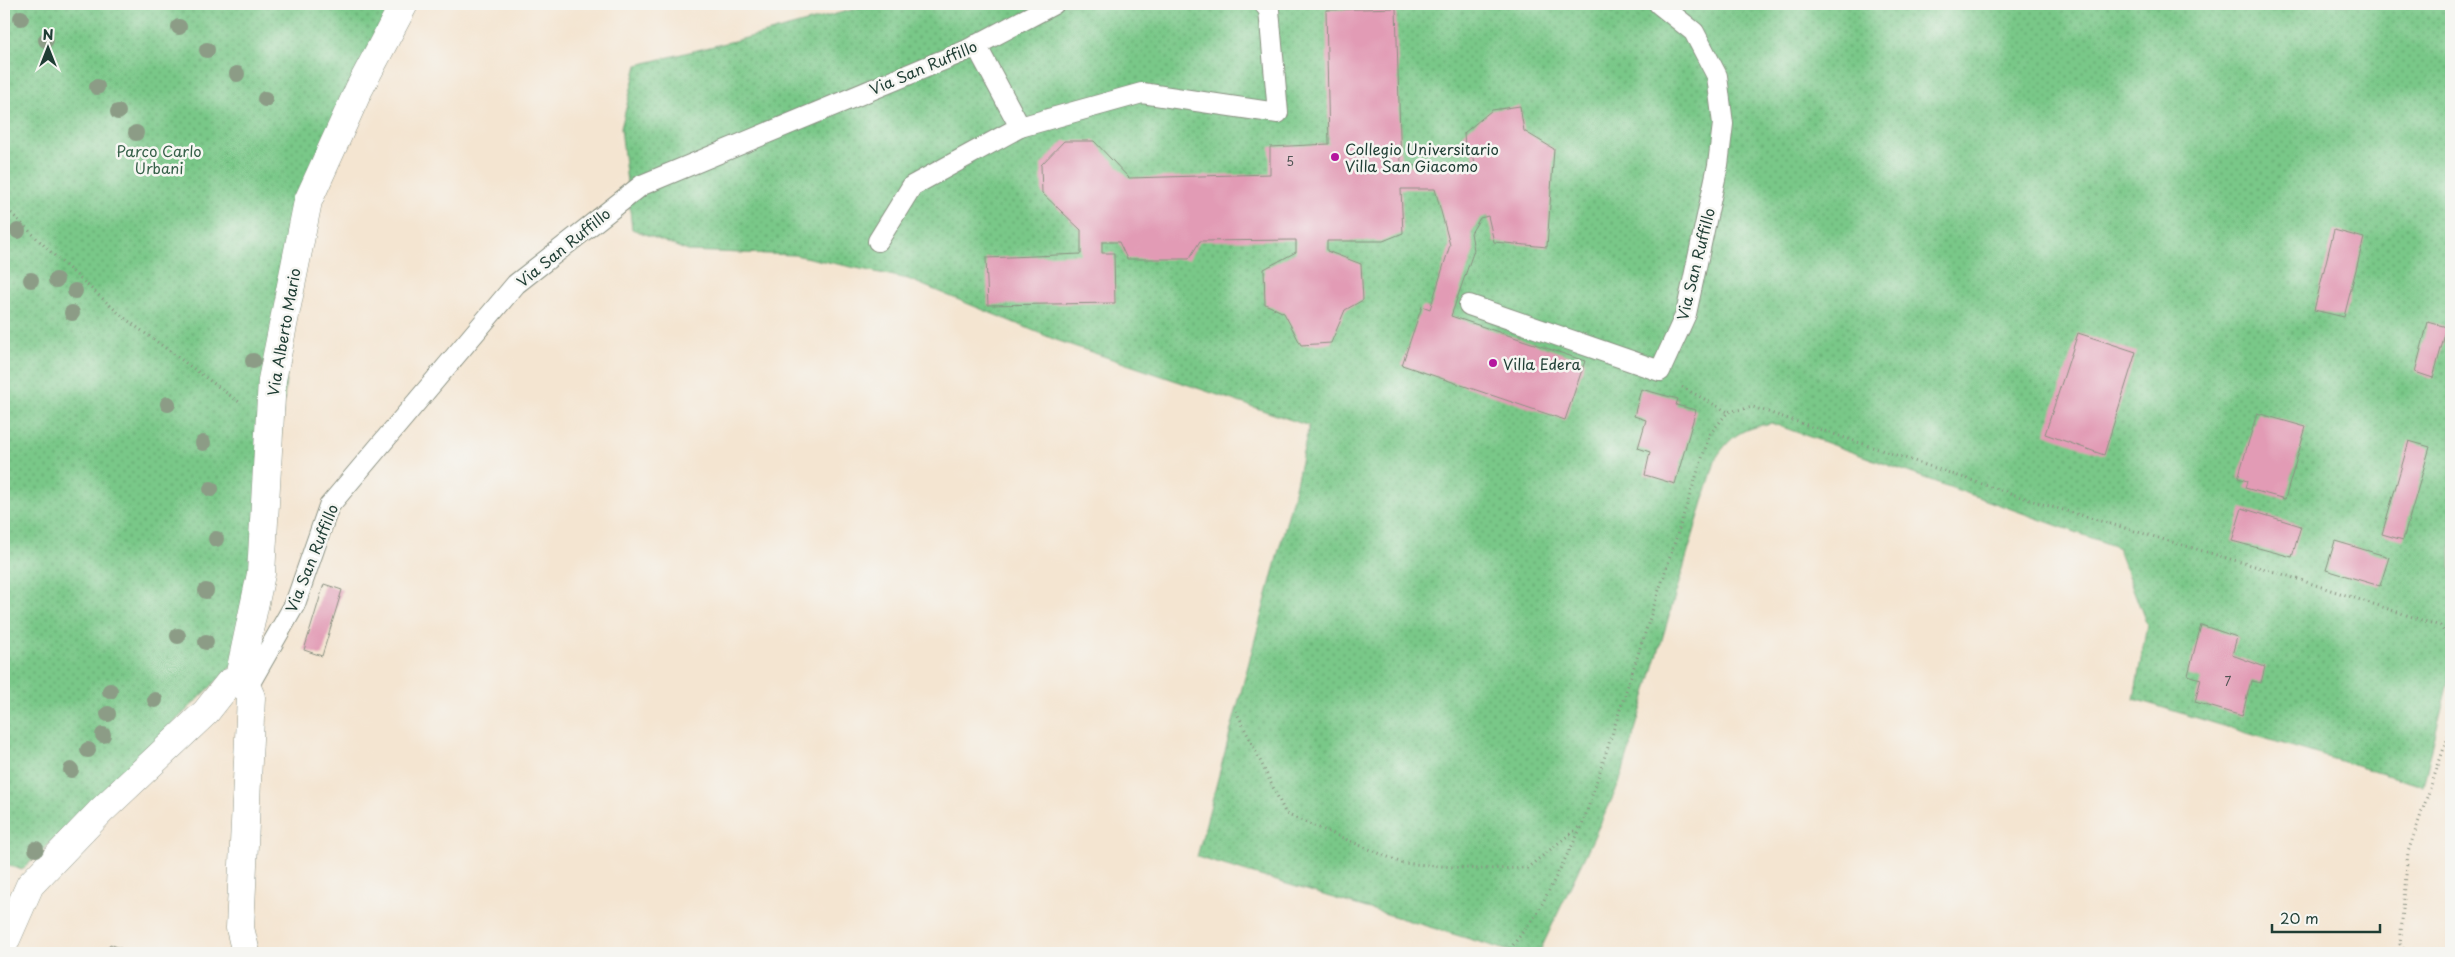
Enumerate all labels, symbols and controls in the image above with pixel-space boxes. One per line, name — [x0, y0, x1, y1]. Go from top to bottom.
north arrow — [22, 22, 72, 72]
text: N — [42, 24, 54, 45]
street label: Via San Ruffillo — [866, 34, 980, 100]
place label: Collegio Universitario Villa San Giacomo — [1345, 137, 1499, 177]
park label: Parco Carlo Urbani — [116, 139, 202, 179]
marker: Collegio Universitario Villa San Giacomo — [1329, 151, 1341, 163]
house number: 5 — [1286, 152, 1294, 170]
street label: Via San Ruffillo — [511, 202, 615, 292]
street label: Via San Ruffillo — [1670, 205, 1720, 323]
street label: Via Alberto Mario — [260, 266, 306, 398]
place label: Villa Edera — [1503, 352, 1582, 375]
marker: Villa Edera — [1487, 357, 1499, 369]
street label: Via San Ruffillo — [279, 500, 343, 616]
house number: 7 — [2225, 672, 2232, 690]
scale bar — [2272, 902, 2380, 934]
text: 20 m — [2280, 906, 2319, 929]

